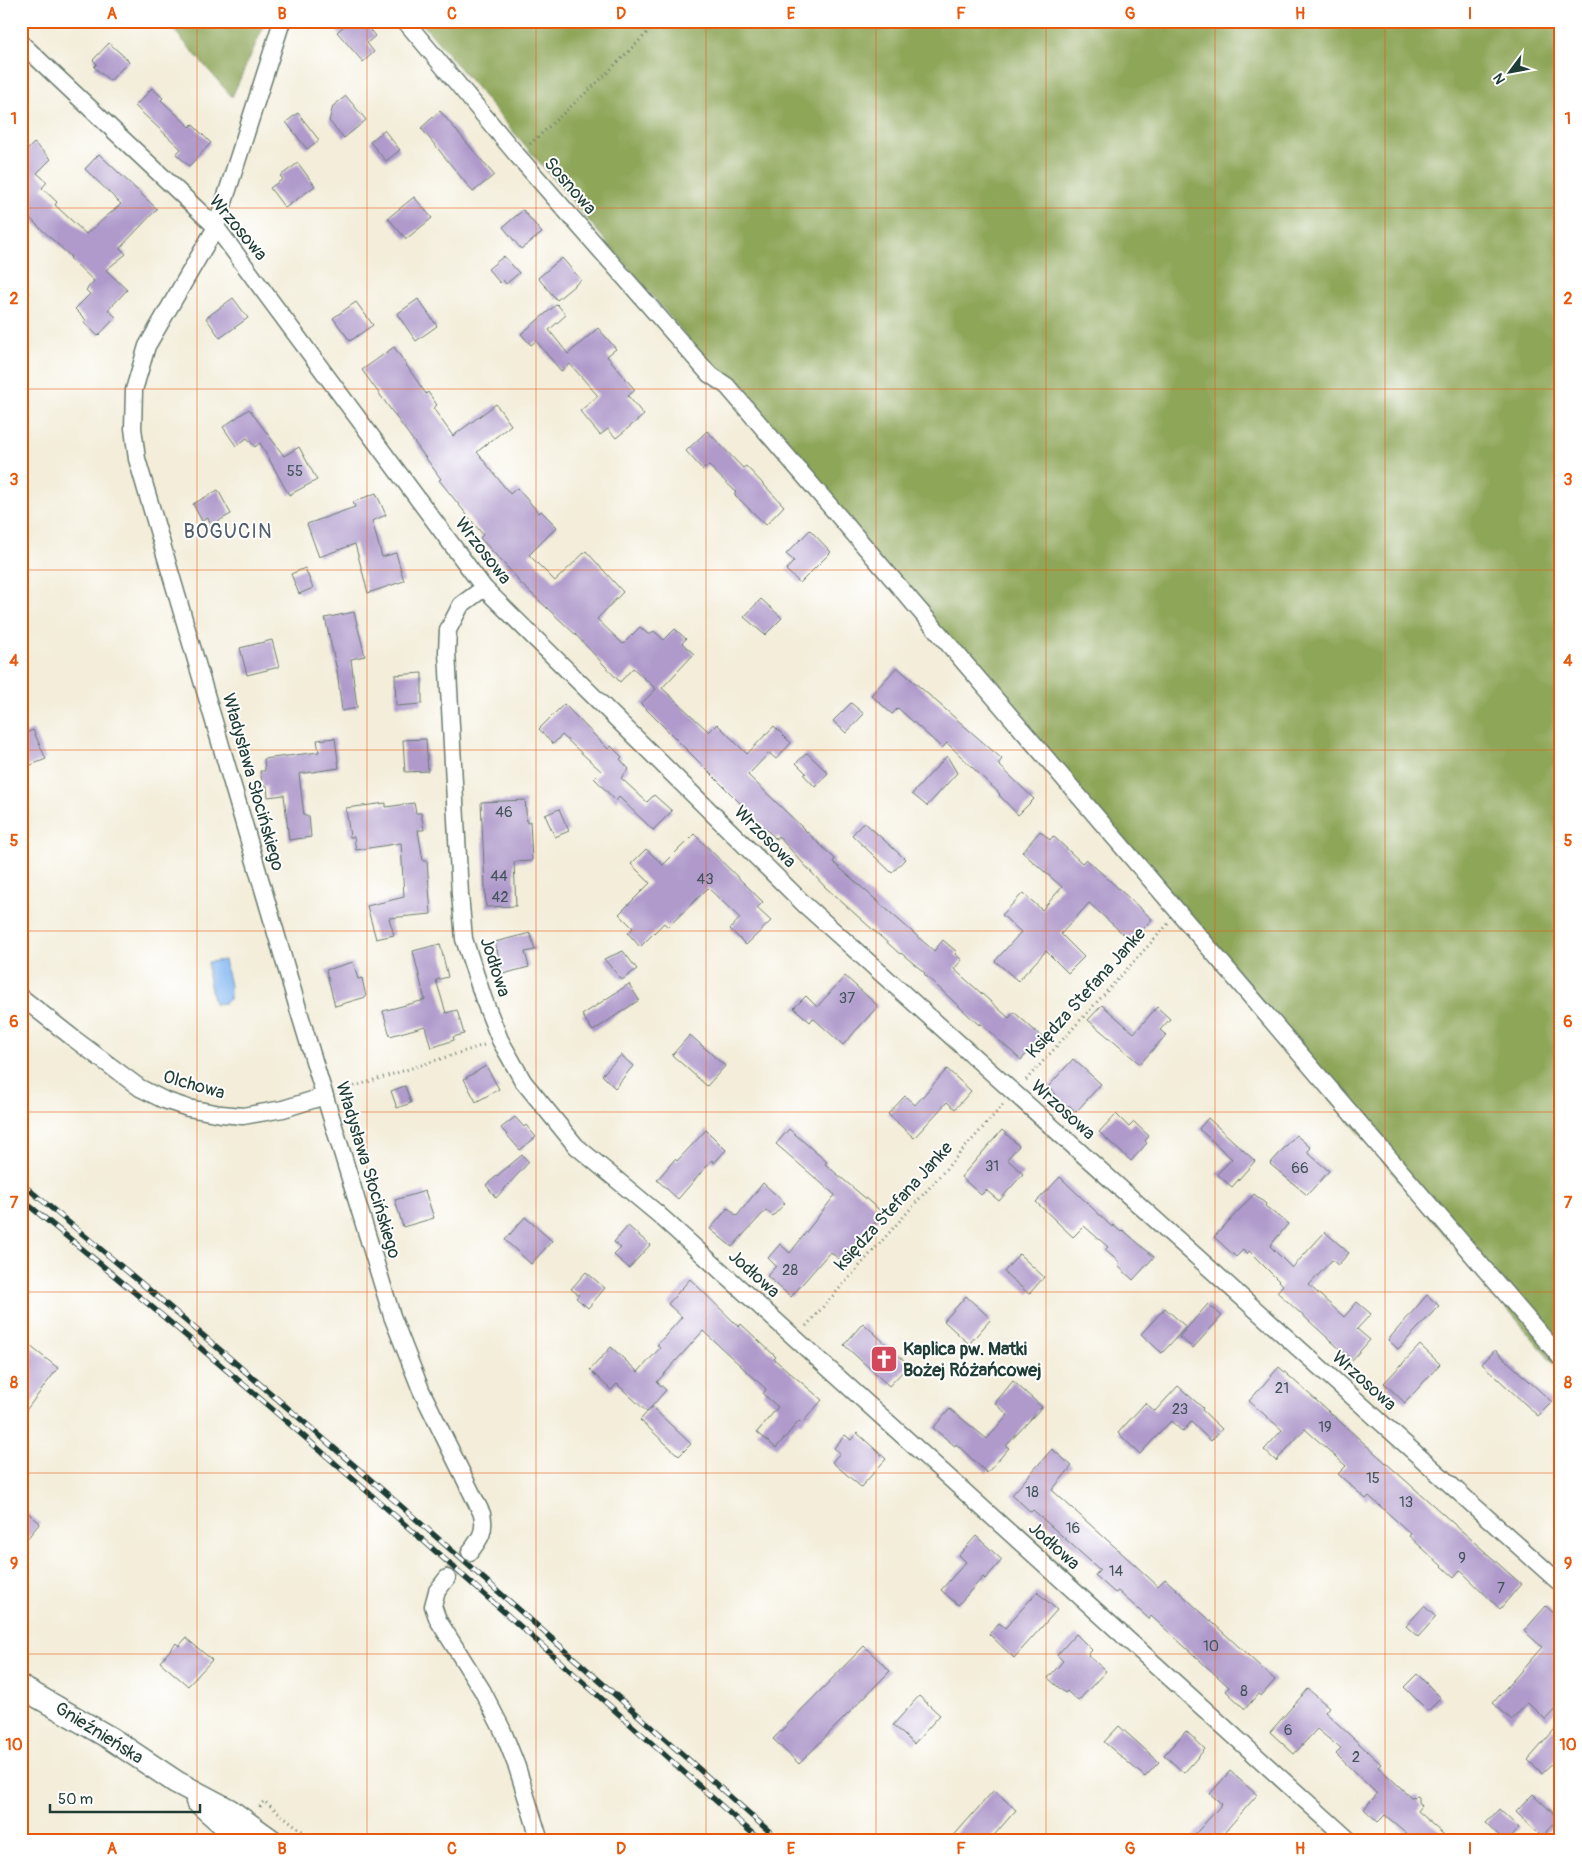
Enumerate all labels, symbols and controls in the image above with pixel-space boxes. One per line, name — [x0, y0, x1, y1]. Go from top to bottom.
text: A — [107, 4, 118, 24]
text: B — [277, 4, 287, 24]
text: C — [447, 4, 457, 24]
text: D — [616, 4, 626, 24]
text: E — [787, 4, 796, 24]
text: F — [956, 4, 966, 24]
text: G — [1125, 4, 1136, 24]
text: H — [1295, 4, 1305, 24]
text: I — [1468, 4, 1472, 24]
north arrow — [1484, 48, 1534, 98]
text: N — [1490, 70, 1509, 87]
text: 1 — [11, 109, 17, 129]
text: 1 — [1565, 109, 1571, 129]
street label: Sosnowa — [539, 153, 601, 219]
street label: Wrzosowa — [204, 190, 272, 266]
text: 2 — [10, 289, 19, 309]
text: 2 — [1564, 289, 1573, 309]
house number: 55 — [287, 462, 303, 481]
text: 3 — [10, 470, 19, 490]
text: 3 — [1564, 470, 1573, 490]
street label: Wrzosowa — [450, 513, 516, 589]
district label: BOGUCIN — [183, 519, 273, 544]
text: 4 — [9, 651, 19, 671]
text: 4 — [1563, 651, 1573, 671]
street label: Władysława Słocińskiego — [217, 691, 289, 874]
street label: Wrzosowa — [729, 801, 801, 873]
house number: 46 — [495, 803, 513, 822]
text: 5 — [10, 831, 19, 851]
text: 5 — [1564, 831, 1573, 851]
house number: 44 — [490, 867, 508, 886]
house number: 43 — [696, 870, 714, 889]
house number: 42 — [491, 888, 509, 907]
street label: Księdza Stefana Janke — [1021, 923, 1151, 1063]
street label: Jodłowa — [475, 934, 515, 1000]
house number: 37 — [839, 989, 855, 1008]
text: 6 — [9, 1012, 19, 1032]
text: 6 — [1563, 1012, 1573, 1032]
street label: Olchowa — [160, 1065, 228, 1105]
street label: Wrzosowa — [1026, 1075, 1100, 1145]
street label: Władysława Słocińskiego — [330, 1079, 406, 1261]
street label: księdza Stefana Janke — [830, 1137, 958, 1275]
house number: 31 — [985, 1157, 999, 1176]
house number: 66 — [1291, 1159, 1309, 1178]
text: 7 — [10, 1193, 19, 1213]
text: 7 — [1564, 1193, 1573, 1213]
street label: Jodłowa — [723, 1245, 785, 1303]
house number: 28 — [782, 1261, 798, 1280]
place label: Kaplica pw. Matki Bożej Różańcowej — [903, 1338, 1041, 1382]
church icon: Kaplica pw. Matki Bożej Różańcowej — [869, 1344, 899, 1374]
street label: Wrzosowa — [1327, 1346, 1401, 1416]
text: 8 — [10, 1373, 18, 1393]
text: 8 — [1564, 1373, 1572, 1393]
house number: 21 — [1275, 1379, 1289, 1398]
house number: 23 — [1172, 1400, 1188, 1419]
house number: 19 — [1318, 1418, 1332, 1437]
house number: 15 — [1366, 1469, 1380, 1488]
house number: 18 — [1025, 1483, 1039, 1502]
house number: 13 — [1399, 1493, 1413, 1512]
street label: Jodłowa — [1023, 1517, 1085, 1575]
house number: 16 — [1066, 1519, 1080, 1538]
house number: 9 — [1458, 1549, 1466, 1568]
text: 9 — [10, 1554, 18, 1574]
text: 9 — [1564, 1554, 1572, 1574]
house number: 14 — [1109, 1562, 1124, 1581]
house number: 7 — [1497, 1579, 1505, 1598]
house number: 10 — [1203, 1637, 1219, 1656]
house number: 8 — [1240, 1682, 1248, 1701]
street label: Gnieźnieńska — [50, 1697, 148, 1769]
house number: 6 — [1284, 1721, 1292, 1740]
text: 10 — [5, 1735, 23, 1755]
text: 10 — [1559, 1735, 1577, 1755]
house number: 2 — [1352, 1748, 1360, 1767]
scale bar — [50, 1782, 200, 1814]
text: 50 m — [58, 1790, 93, 1809]
text: A — [107, 1839, 118, 1859]
text: B — [277, 1839, 287, 1859]
text: C — [447, 1839, 457, 1859]
text: D — [616, 1839, 626, 1859]
text: E — [787, 1839, 796, 1859]
text: F — [956, 1839, 966, 1859]
text: G — [1125, 1839, 1136, 1859]
text: H — [1295, 1839, 1305, 1859]
text: I — [1468, 1839, 1472, 1859]

